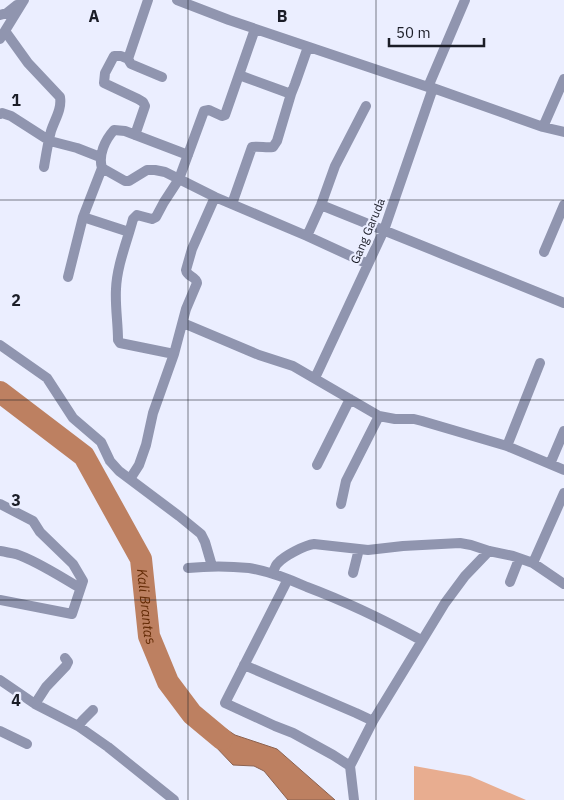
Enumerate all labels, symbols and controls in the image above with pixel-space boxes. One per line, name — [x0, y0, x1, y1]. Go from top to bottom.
text: A — [89, 6, 100, 26]
text: B — [277, 6, 288, 26]
scale bar — [389, 15, 484, 47]
text: 50 m — [396, 23, 431, 42]
text: 1 — [11, 90, 21, 110]
street label: Gang Garuda — [347, 195, 388, 266]
text: 2 — [11, 290, 21, 310]
text: 3 — [11, 490, 21, 510]
water label: Kali Brantas — [133, 568, 161, 647]
text: 4 — [11, 690, 21, 710]

